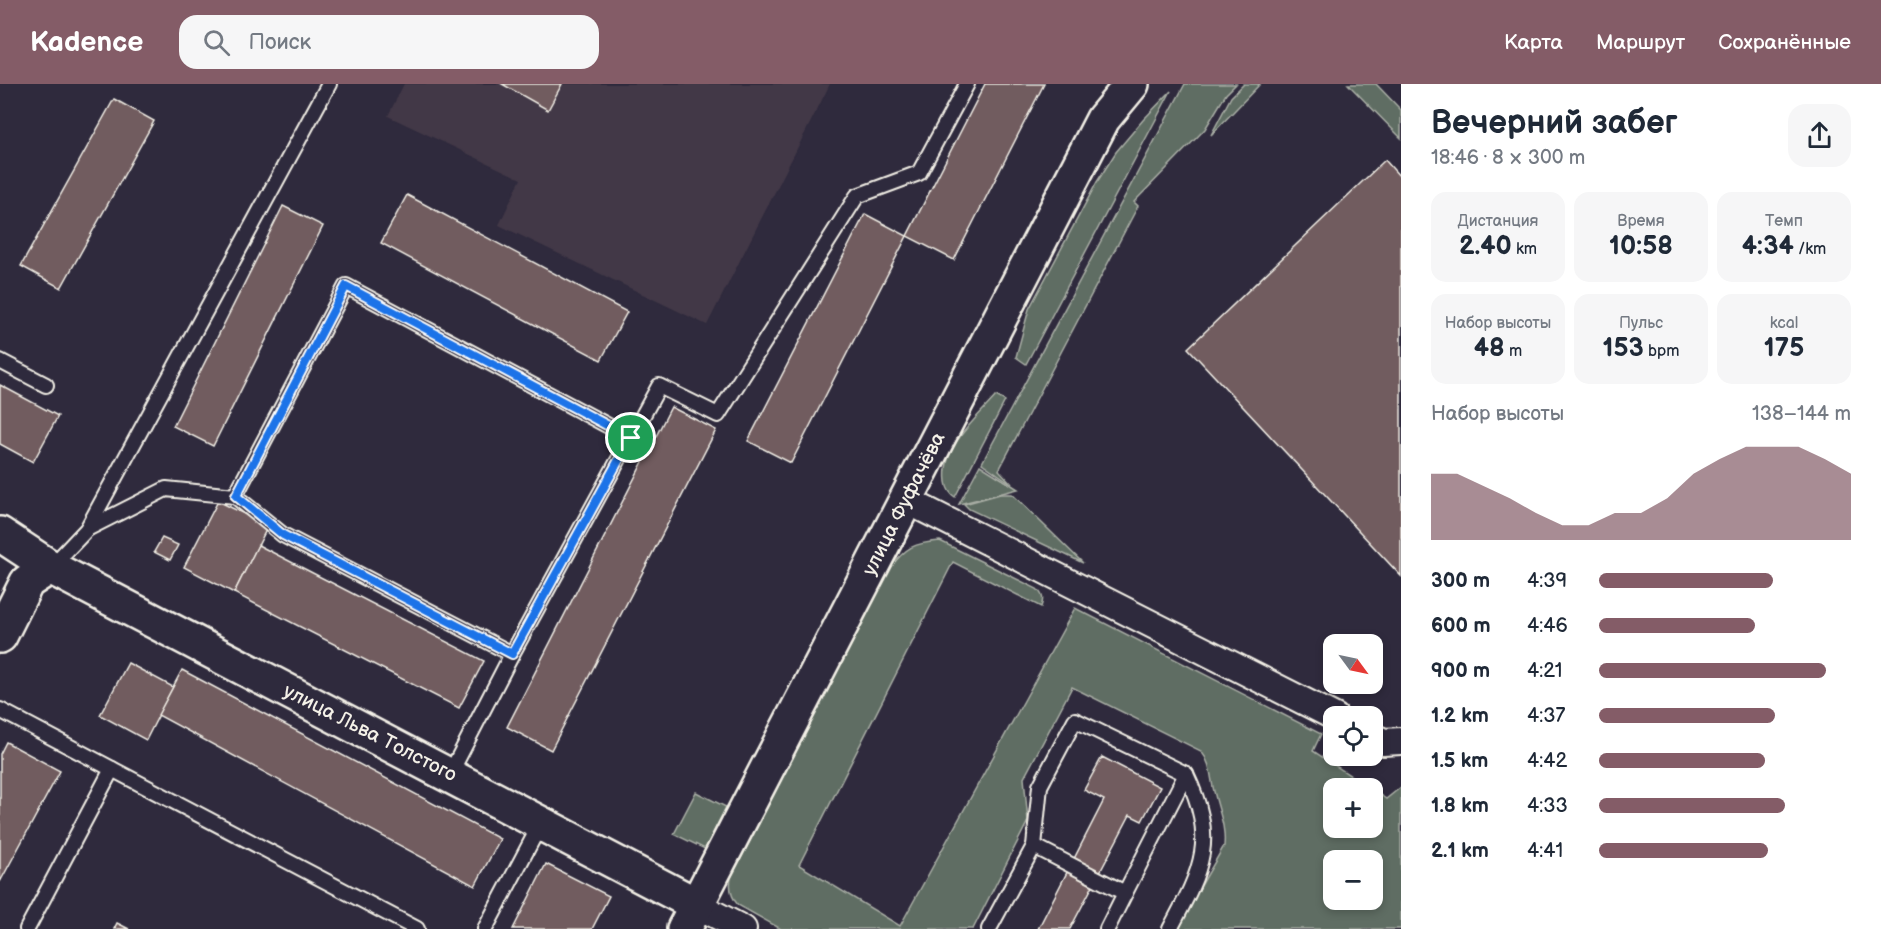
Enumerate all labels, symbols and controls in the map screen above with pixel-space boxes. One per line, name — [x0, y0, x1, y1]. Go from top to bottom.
search box — [179, 15, 599, 69]
text: Kadence — [30, 26, 143, 59]
icon: search — [200, 26, 233, 59]
text: Поиск — [248, 29, 311, 56]
text: Карта — [1504, 30, 1563, 55]
text: Маршрут — [1596, 30, 1685, 55]
text: Сохранённые — [1718, 30, 1851, 55]
text: Вечерний забег — [1431, 103, 1678, 143]
button: share — [1788, 104, 1851, 167]
text: 18:46 · 8 × 300 m — [1431, 146, 1585, 170]
text: Дистанция — [1458, 212, 1538, 231]
text: Время — [1617, 212, 1665, 231]
text: Темп — [1765, 212, 1803, 231]
text: 2.40 — [1459, 231, 1512, 262]
text: 10:58 — [1609, 231, 1673, 262]
text: 4:34 — [1742, 231, 1794, 262]
text: km — [1512, 240, 1537, 259]
text: /km — [1794, 240, 1826, 259]
text: Набор высоты — [1445, 314, 1551, 333]
text: Пульс — [1619, 314, 1663, 333]
text: kcal — [1770, 314, 1798, 333]
text: 48 — [1474, 333, 1505, 364]
text: 153 — [1603, 333, 1644, 364]
text: 175 — [1764, 333, 1804, 364]
text: m — [1505, 342, 1522, 361]
text: bpm — [1644, 342, 1679, 361]
text: Набор высоты — [1431, 402, 1564, 426]
text: 138–144 m — [1752, 402, 1851, 426]
pin — [605, 412, 656, 463]
icon: arrive — [614, 421, 647, 454]
street label: улица Фуфачёва — [858, 428, 951, 580]
text: 300 m — [1431, 569, 1490, 593]
text: 4:39 — [1527, 569, 1567, 593]
text: 600 m — [1431, 614, 1491, 638]
text: 4:46 — [1527, 614, 1568, 638]
north arrow — [1323, 634, 1383, 694]
map controls — [1323, 634, 1383, 910]
text: 900 m — [1431, 659, 1490, 683]
text: 4:21 — [1527, 659, 1562, 683]
street label: улица Льва Толстого — [279, 679, 461, 787]
text: 1.2 km — [1431, 704, 1489, 728]
text: 4:37 — [1527, 704, 1565, 728]
button: locate — [1323, 706, 1383, 766]
text: 1.5 km — [1431, 749, 1488, 773]
text: 4:42 — [1527, 749, 1567, 773]
button: + — [1323, 778, 1383, 838]
text: 1.8 km — [1431, 794, 1489, 818]
text: 4:33 — [1527, 794, 1568, 818]
text: 2.1 km — [1431, 839, 1489, 863]
text: 4:41 — [1527, 839, 1563, 863]
button: − — [1323, 850, 1383, 910]

